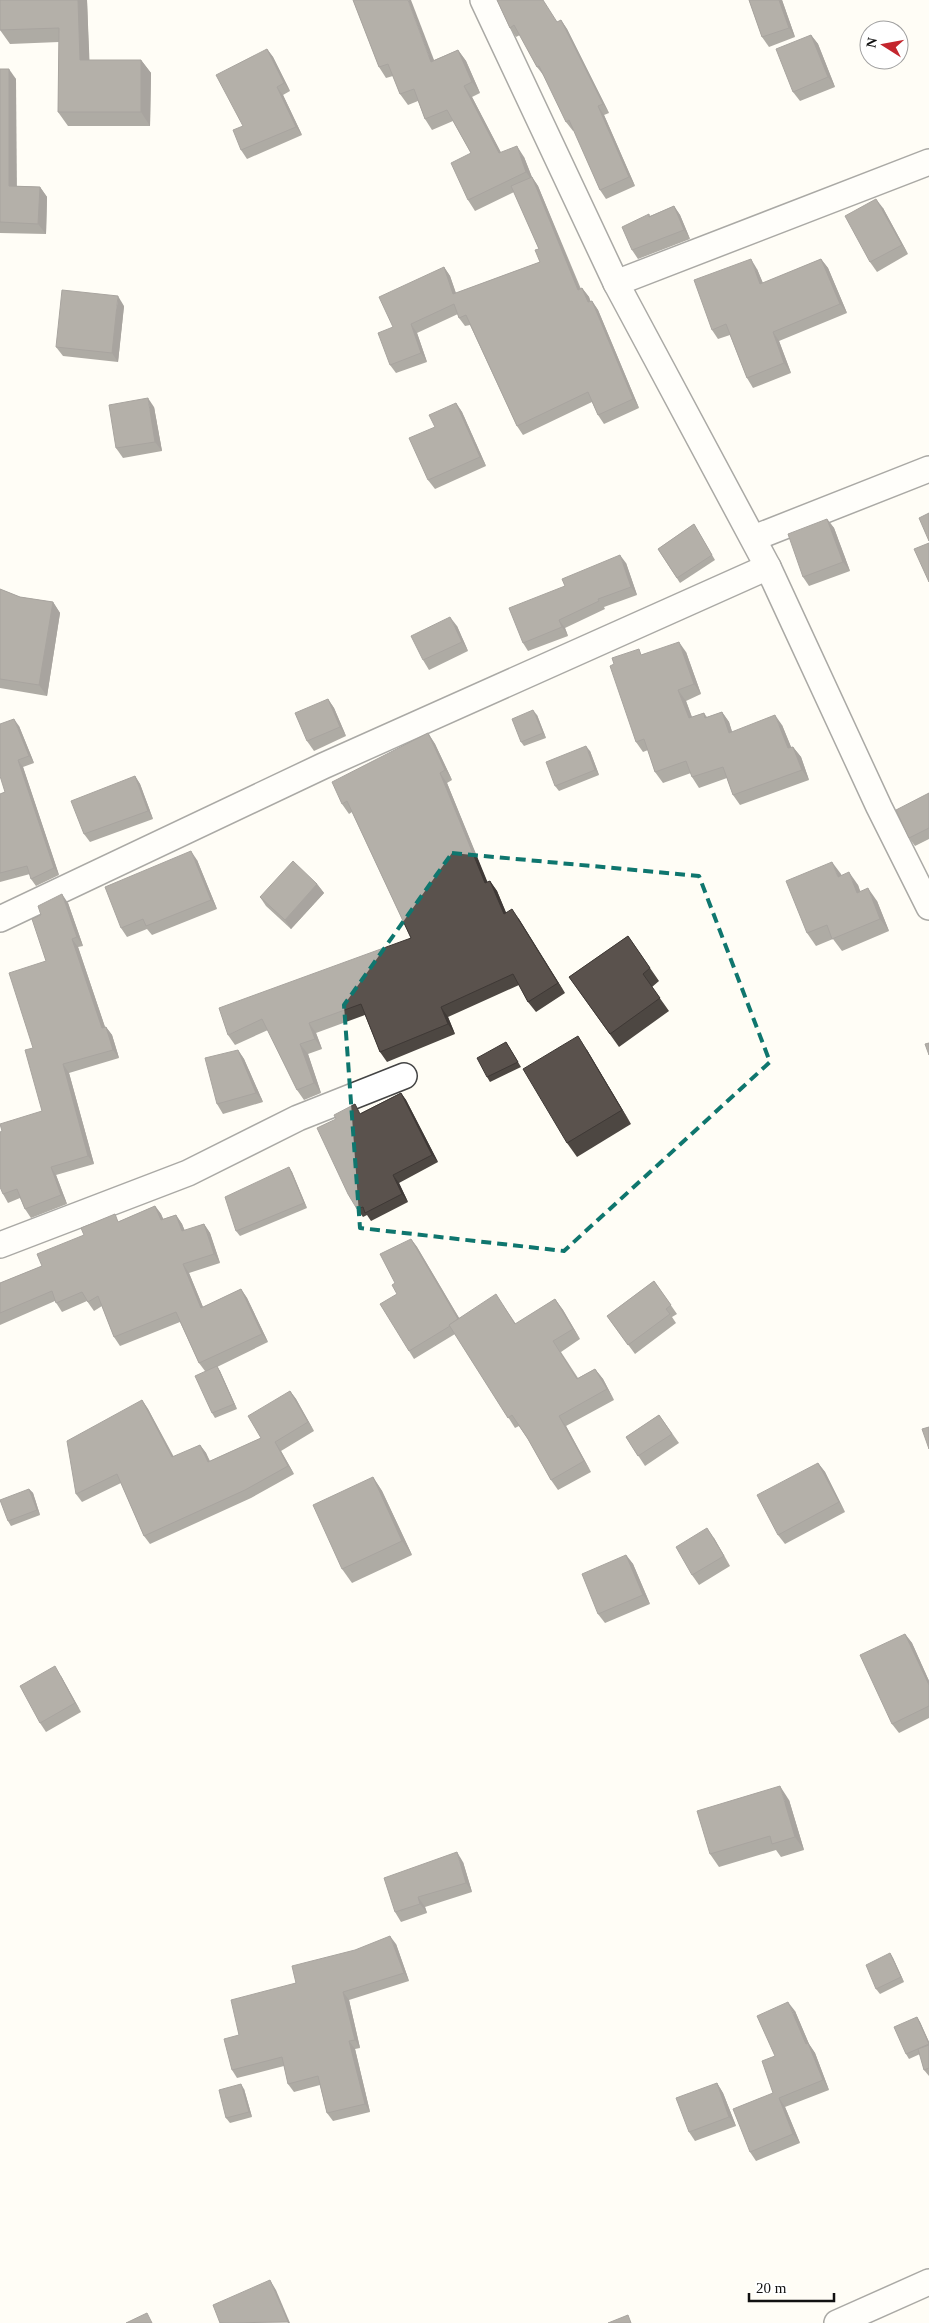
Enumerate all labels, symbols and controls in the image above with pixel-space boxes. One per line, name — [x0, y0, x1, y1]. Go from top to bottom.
north arrow — [859, 20, 909, 70]
text: N — [863, 36, 880, 49]
scale bar — [749, 2270, 834, 2302]
text: 20 m — [756, 2280, 787, 2296]

